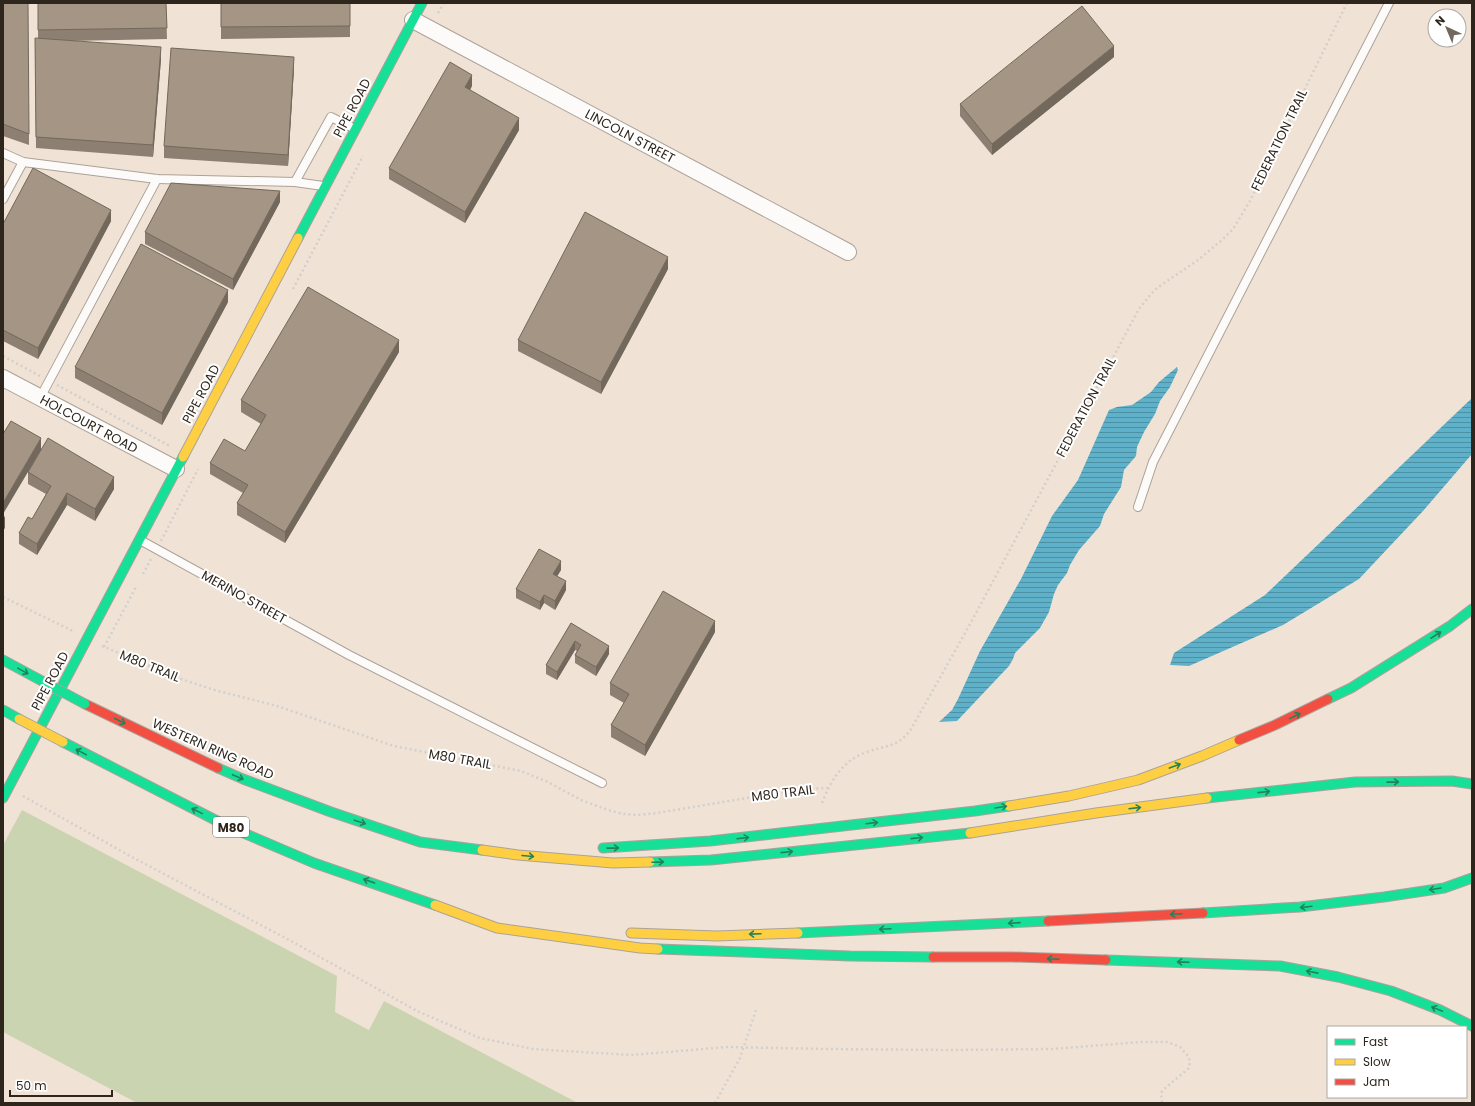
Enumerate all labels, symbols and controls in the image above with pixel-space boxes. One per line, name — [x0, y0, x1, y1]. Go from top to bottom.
north arrow — [1427, 8, 1467, 48]
text: N — [1432, 12, 1449, 29]
street label: PIPE ROAD — [328, 75, 376, 141]
street label: FEDERATION TRAIL — [1246, 85, 1312, 194]
street label: LINCOLN STREET — [582, 104, 678, 168]
street label: FEDERATION TRAIL — [1051, 353, 1121, 461]
street label: PIPE ROAD — [177, 361, 225, 427]
street label: HOLCOURT ROAD — [37, 390, 141, 458]
street label: MERINO STREET — [198, 566, 290, 628]
one-way arrow — [1430, 631, 1441, 639]
street label: M80 TRAIL — [117, 645, 183, 687]
street label: PIPE ROAD — [26, 648, 74, 714]
one-way arrow — [16, 667, 28, 675]
one-way arrow — [1288, 712, 1300, 719]
street label: WESTERN RING ROAD — [149, 714, 277, 784]
one-way arrow — [114, 718, 126, 725]
street label: M80 TRAIL — [427, 744, 493, 774]
one-way arrow — [75, 747, 87, 755]
one-way arrow — [1169, 762, 1181, 770]
one-way arrow — [231, 773, 243, 781]
one-way arrow — [1386, 778, 1399, 786]
street label: M80 TRAIL — [750, 780, 816, 806]
one-way arrow — [1257, 788, 1270, 796]
one-way arrow — [994, 802, 1007, 810]
one-way arrow — [1128, 804, 1141, 812]
one-way arrow — [191, 807, 203, 814]
road number: M80 — [213, 817, 249, 837]
one-way arrow — [353, 819, 366, 826]
one-way arrow — [865, 819, 878, 826]
one-way arrow — [736, 834, 749, 841]
one-way arrow — [910, 835, 923, 842]
one-way arrow — [606, 844, 619, 852]
one-way arrow — [780, 848, 793, 855]
one-way arrow — [521, 852, 534, 860]
one-way arrow — [651, 858, 664, 865]
one-way arrow — [363, 877, 375, 885]
one-way arrow — [1429, 885, 1442, 893]
one-way arrow — [1300, 903, 1313, 910]
one-way arrow — [1170, 911, 1183, 918]
one-way arrow — [1008, 919, 1021, 926]
one-way arrow — [879, 925, 892, 932]
one-way arrow — [749, 931, 762, 938]
one-way arrow — [1047, 955, 1060, 963]
one-way arrow — [1177, 958, 1190, 966]
one-way arrow — [1306, 968, 1319, 976]
one-way arrow — [1431, 1004, 1443, 1012]
legend — [1327, 1026, 1467, 1098]
text: Fast — [1363, 1033, 1388, 1050]
text: Slow — [1363, 1053, 1391, 1070]
scale bar — [10, 1072, 112, 1098]
text: Jam — [1363, 1073, 1390, 1090]
text: 50 m — [16, 1077, 47, 1094]

